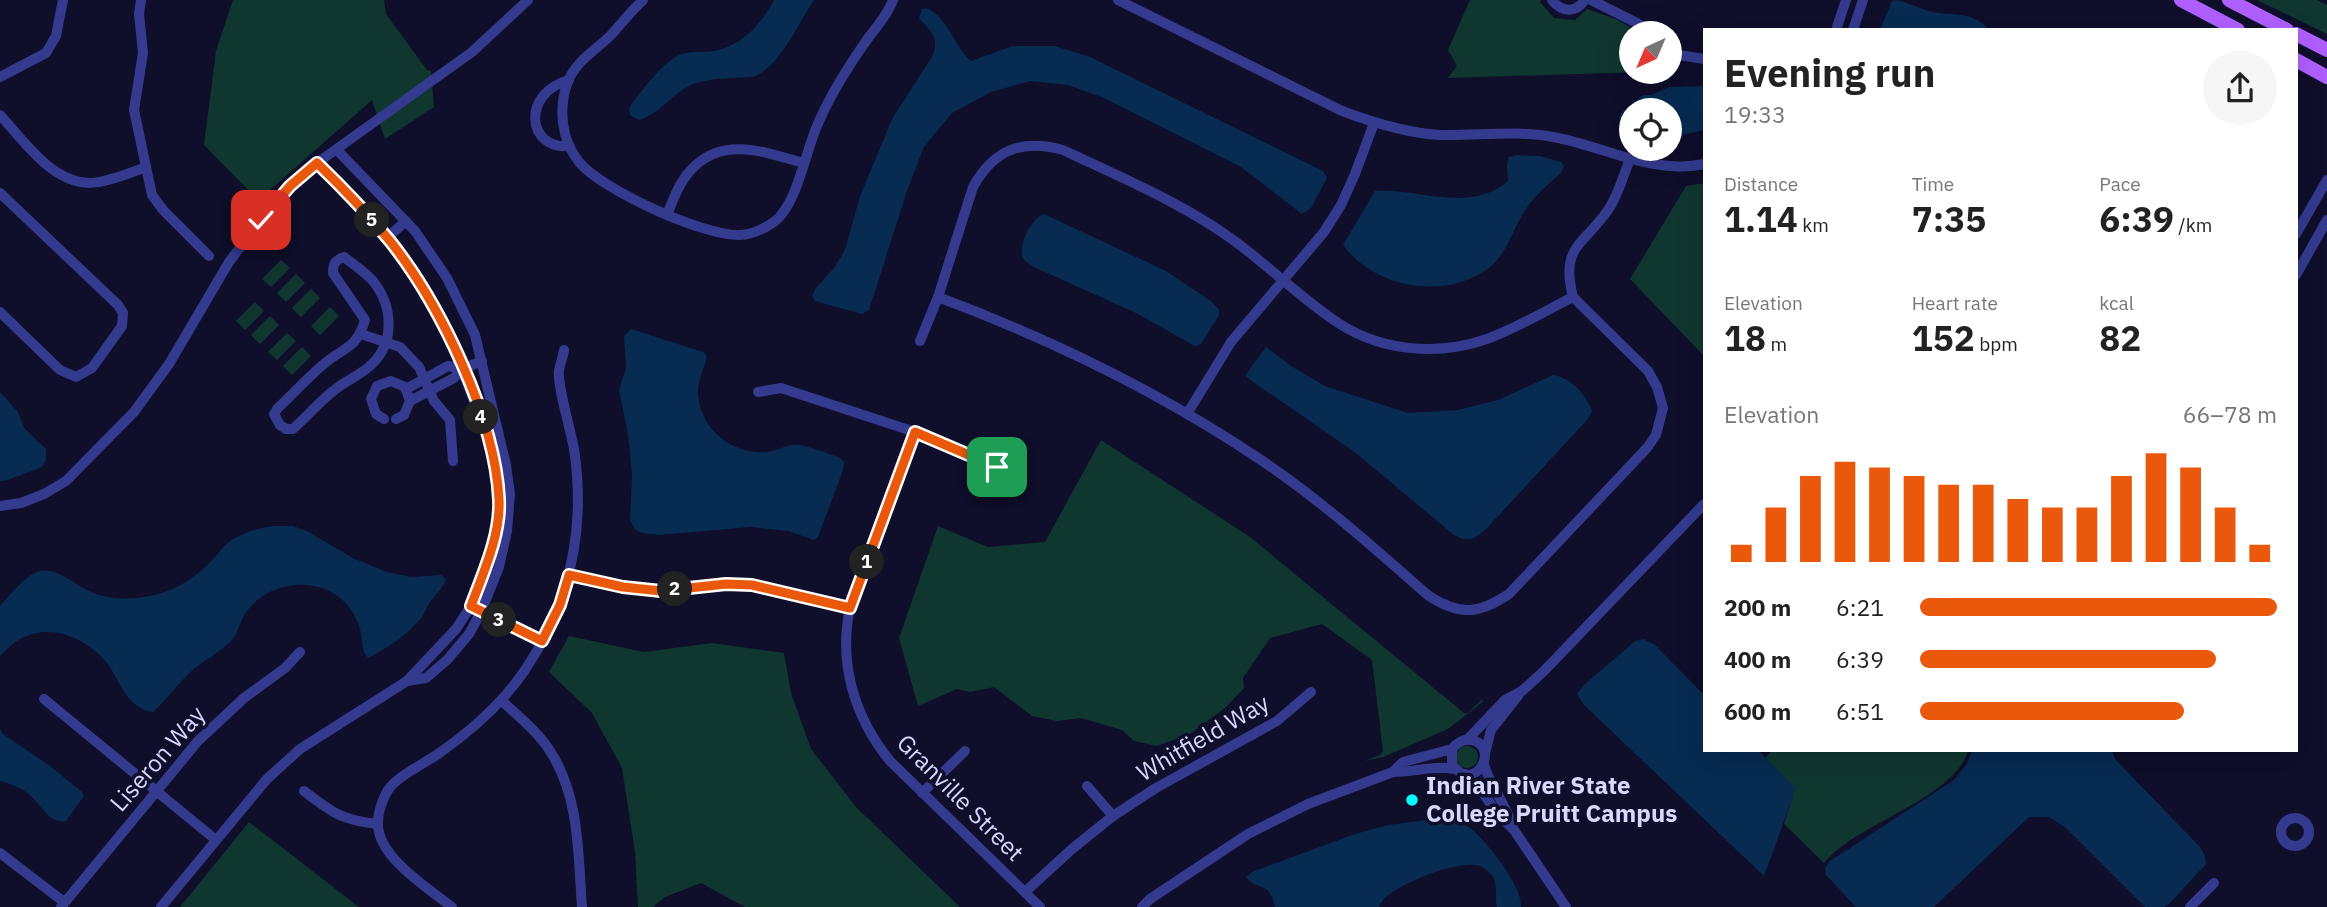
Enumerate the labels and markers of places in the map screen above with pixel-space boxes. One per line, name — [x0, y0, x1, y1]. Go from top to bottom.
pin — [231, 190, 291, 250]
pin: 5 — [354, 202, 390, 238]
pin: 4 — [463, 400, 498, 434]
pin — [967, 437, 1027, 497]
pin: 1 — [850, 544, 884, 580]
pin: 2 — [658, 572, 692, 606]
pin: 3 — [482, 602, 516, 638]
place label: Indian River State College Pruitt Campus — [1426, 769, 1677, 829]
marker: Indian River State College Pruitt Campus — [1404, 792, 1420, 808]

